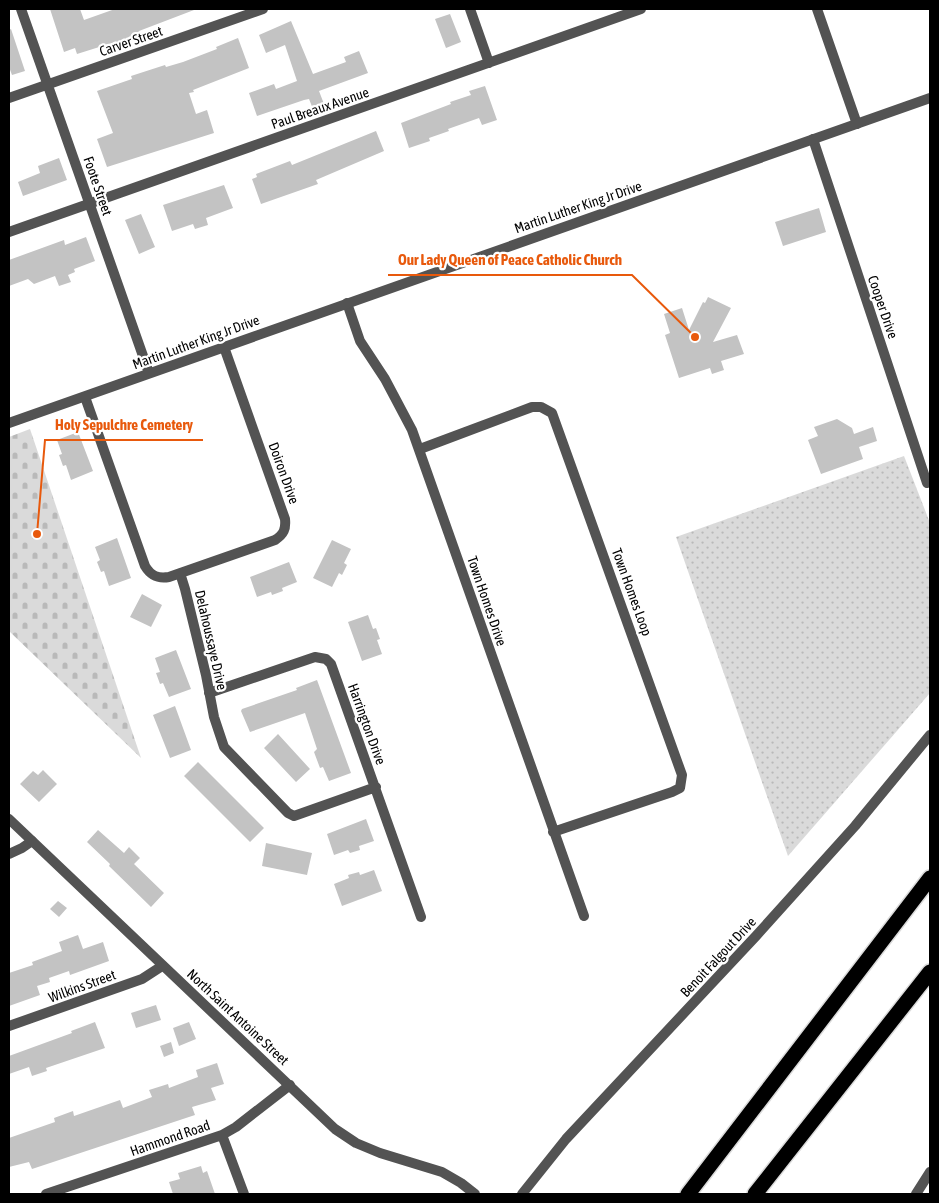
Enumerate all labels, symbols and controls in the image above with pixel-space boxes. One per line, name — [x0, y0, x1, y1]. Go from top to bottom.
street label: Carver Street — [97, 23, 165, 59]
street label: Paul Breaux Avenue — [269, 84, 371, 132]
street label: Foote Street — [80, 154, 116, 218]
street label: Martin Luther King Jr Drive — [512, 178, 644, 236]
callout: Our Lady Queen of Peace Catholic Church — [388, 245, 632, 275]
text: Our Lady Queen of Peace Catholic Church — [398, 251, 622, 268]
street label: Cooper Drive — [865, 273, 901, 341]
street label: Martin Luther King Jr Drive — [130, 312, 262, 372]
callout: Holy Sepulchre Cemetery — [45, 410, 203, 440]
text: Holy Sepulchre Cemetery — [55, 416, 194, 433]
street label: Doiron Drive — [265, 440, 303, 506]
street label: Town Homes Loop — [609, 546, 655, 638]
street label: Town Homes Drive — [464, 554, 510, 648]
street label: Delahoussaye Drive — [192, 588, 230, 692]
street label: Harrington Drive — [345, 681, 389, 767]
street label: Benoit Falgout Drive — [677, 914, 759, 1000]
street label: Wilkins Street — [46, 966, 118, 1006]
street label: North Saint Antoine Street — [184, 966, 292, 1068]
street label: Hammond Road — [128, 1117, 212, 1159]

